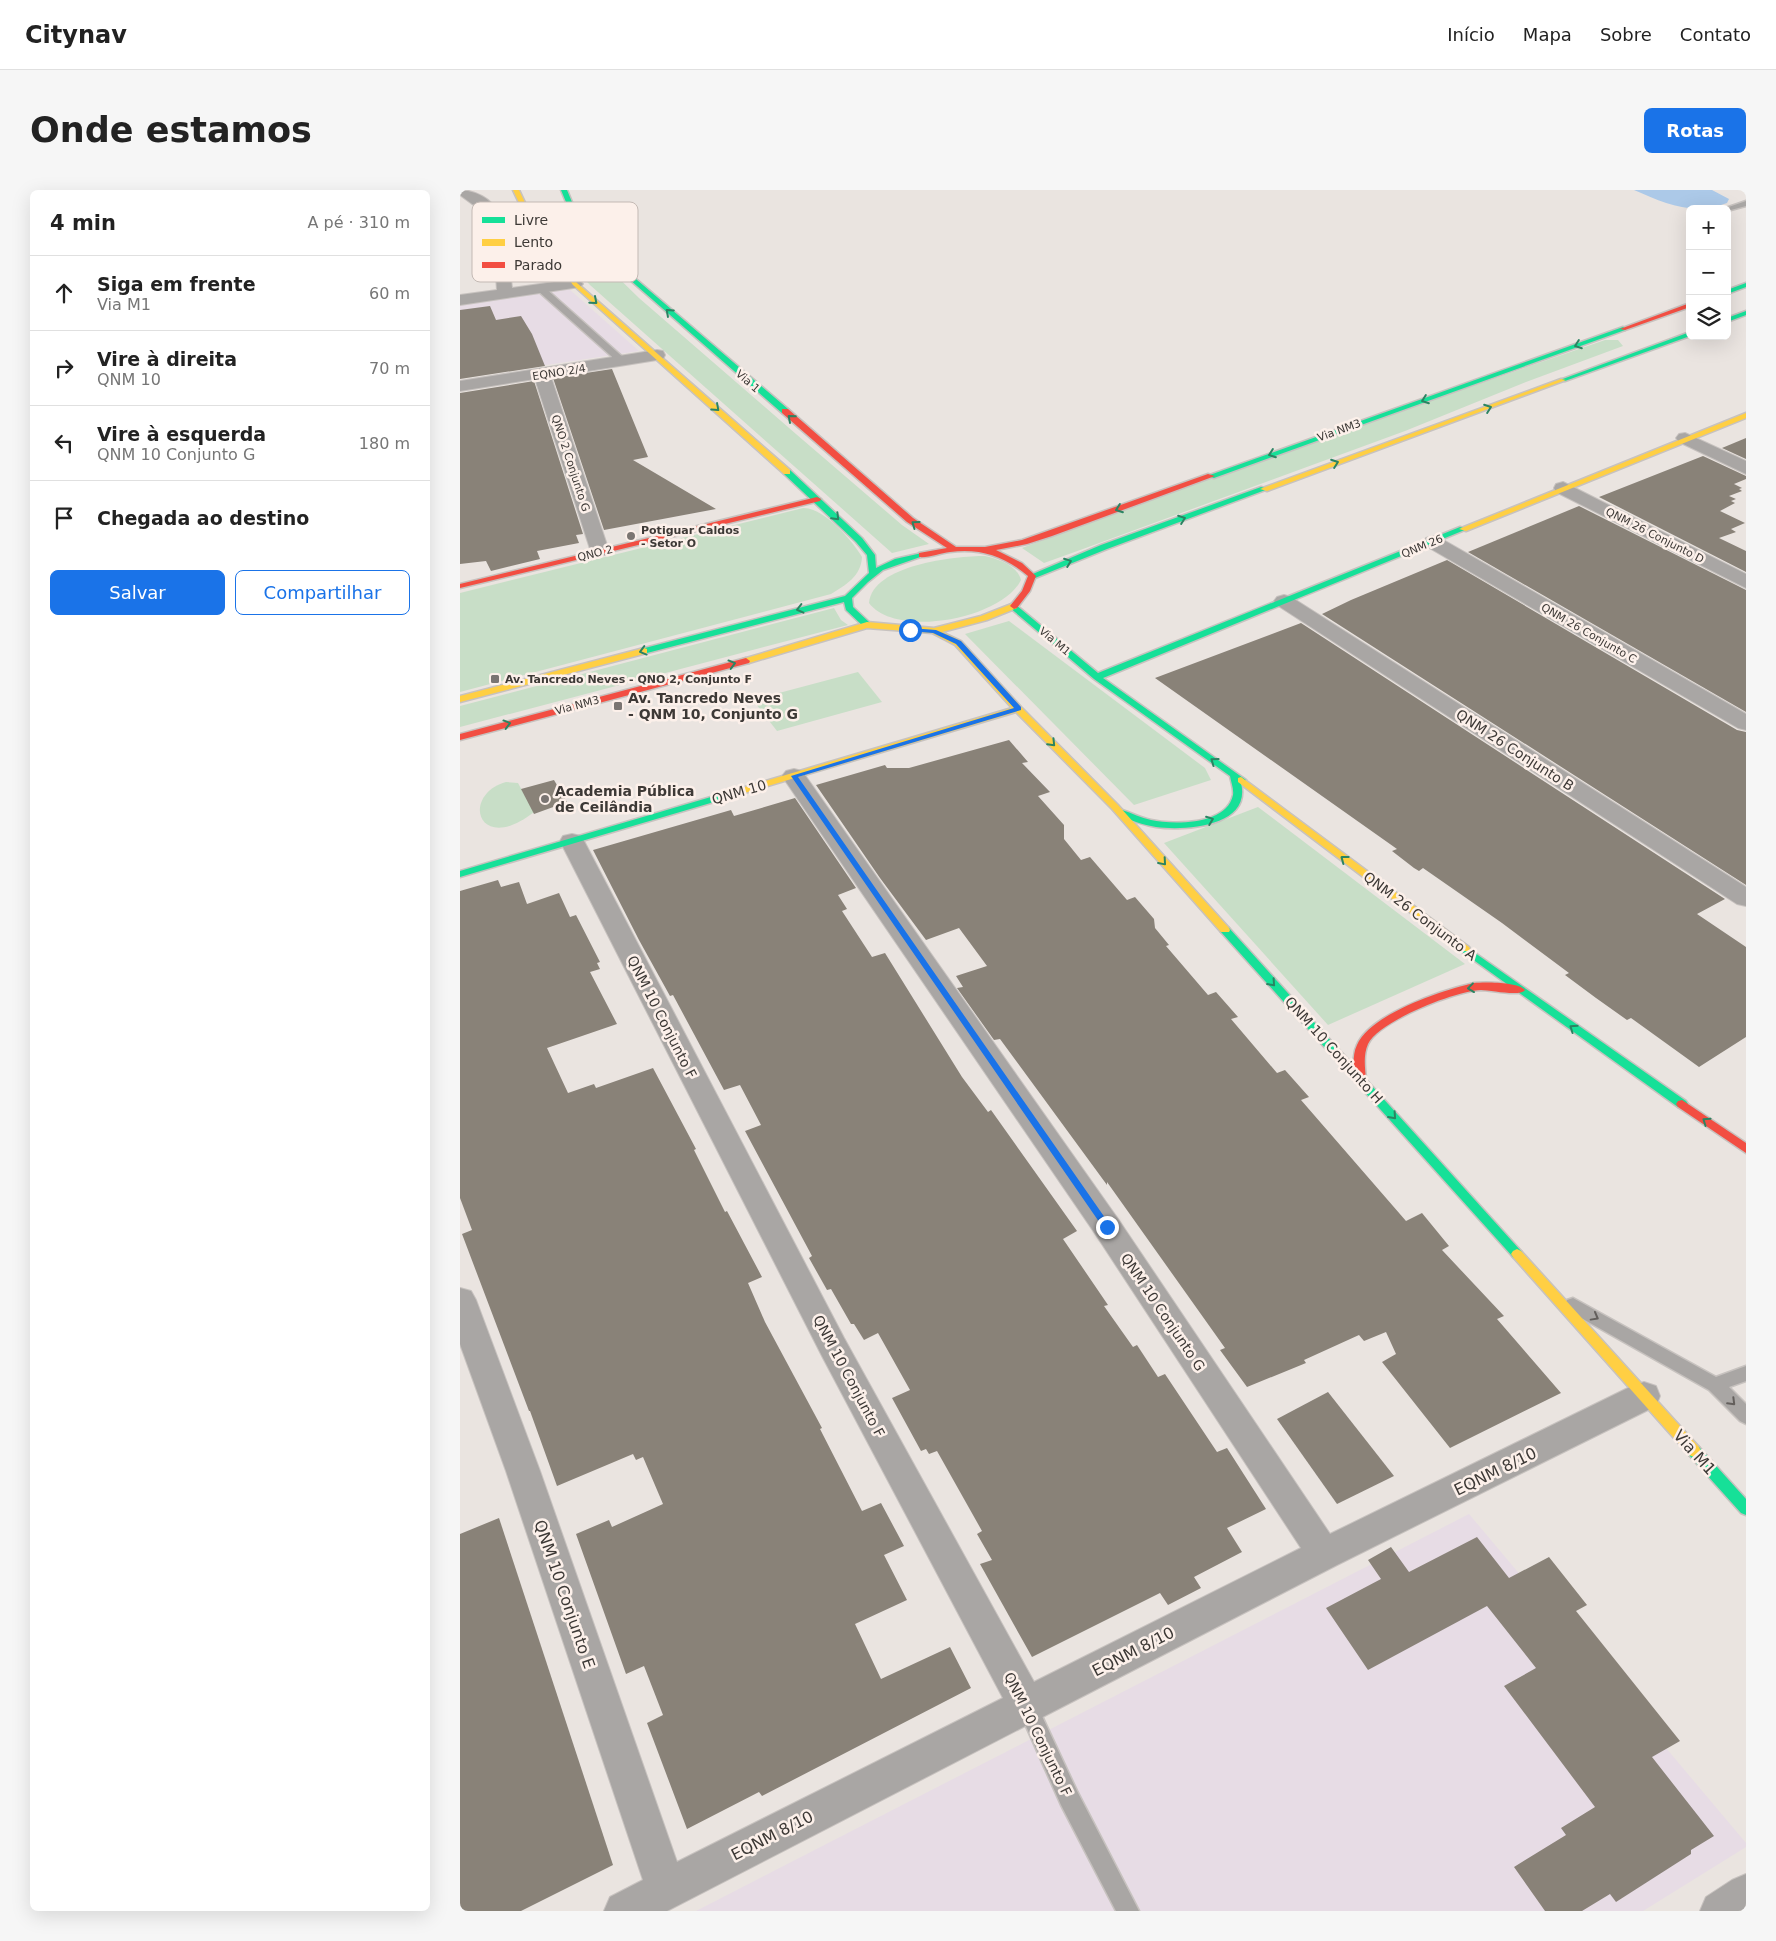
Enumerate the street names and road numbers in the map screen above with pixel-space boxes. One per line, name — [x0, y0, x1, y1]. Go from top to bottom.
street label: EQNO 2/4 — [532, 362, 587, 383]
street label: Via 1 — [733, 367, 762, 395]
street label: QNO 2 Conjunto G — [549, 413, 592, 513]
street label: Via NM3 — [1316, 417, 1363, 444]
street label: QNM 26 Conjunto D — [1603, 505, 1706, 566]
street label: QNM 26 — [1399, 532, 1445, 561]
street label: QNO 2 — [576, 543, 614, 564]
street label: QNM 26 Conjunto C — [1539, 601, 1639, 666]
street label: Via M1 — [1036, 624, 1073, 658]
street label: Via NM3 — [554, 693, 601, 718]
street label: QNM 26 Conjunto B — [1453, 706, 1577, 794]
street label: QNM 10 — [710, 777, 768, 807]
street label: QNM 26 Conjunto A — [1360, 868, 1480, 964]
street label: QNM 10 Conjunto F — [624, 953, 700, 1081]
street label: QNM 10 Conjunto H — [1282, 993, 1386, 1107]
street label: QNM 10 Conjunto G — [1118, 1250, 1208, 1374]
street label: QNM 10 Conjunto F — [810, 1312, 888, 1440]
street label: Via M1 — [1670, 1426, 1720, 1479]
street label: EQNM 8/10 — [1451, 1443, 1540, 1500]
street label: QNM 10 Conjunto E — [530, 1517, 599, 1671]
street label: EQNM 8/10 — [1089, 1623, 1177, 1680]
street label: QNM 10 Conjunto F — [1001, 1670, 1075, 1798]
street label: EQNM 8/10 — [728, 1807, 816, 1864]

